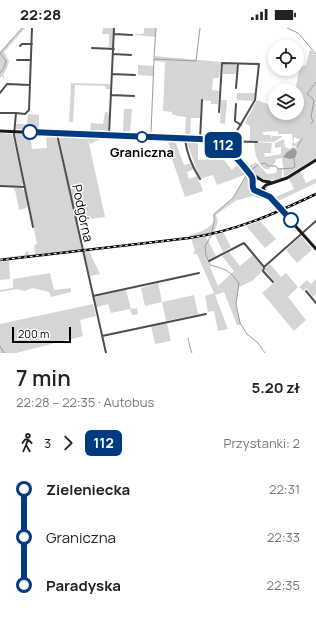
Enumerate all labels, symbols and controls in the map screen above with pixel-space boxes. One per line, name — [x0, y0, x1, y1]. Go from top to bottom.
text: 22:28 — [20, 4, 61, 25]
map controls — [268, 40, 304, 120]
button: locate — [268, 40, 304, 76]
button: layers — [268, 84, 304, 120]
unlabelled marker — [22, 124, 38, 140]
marker: Graniczna — [136, 131, 148, 143]
line badge: 112 — [200, 132, 246, 158]
text: 112 — [213, 135, 233, 154]
place label: Graniczna — [110, 143, 174, 161]
street label: Podgórna — [68, 183, 98, 243]
unlabelled marker — [283, 212, 299, 228]
scale bar — [12, 325, 71, 344]
text: 200 m — [18, 326, 49, 341]
text: 7 min — [16, 363, 71, 393]
text: 5.20 zł — [251, 377, 300, 398]
text: 22:28 – 22:35 · Autobus — [16, 393, 154, 411]
icon: walk — [16, 432, 38, 454]
icon: forward — [57, 432, 79, 454]
text: 112 — [93, 433, 114, 452]
text: 3 — [44, 434, 51, 452]
text: Przystanki: 2 — [224, 434, 300, 452]
text: Zieleniecka — [46, 479, 130, 500]
text: 22:31 — [269, 480, 300, 498]
text: Graniczna — [46, 527, 116, 548]
text: 22:33 — [267, 528, 300, 546]
text: Paradyska — [46, 575, 121, 596]
text: 22:35 — [267, 576, 300, 594]

